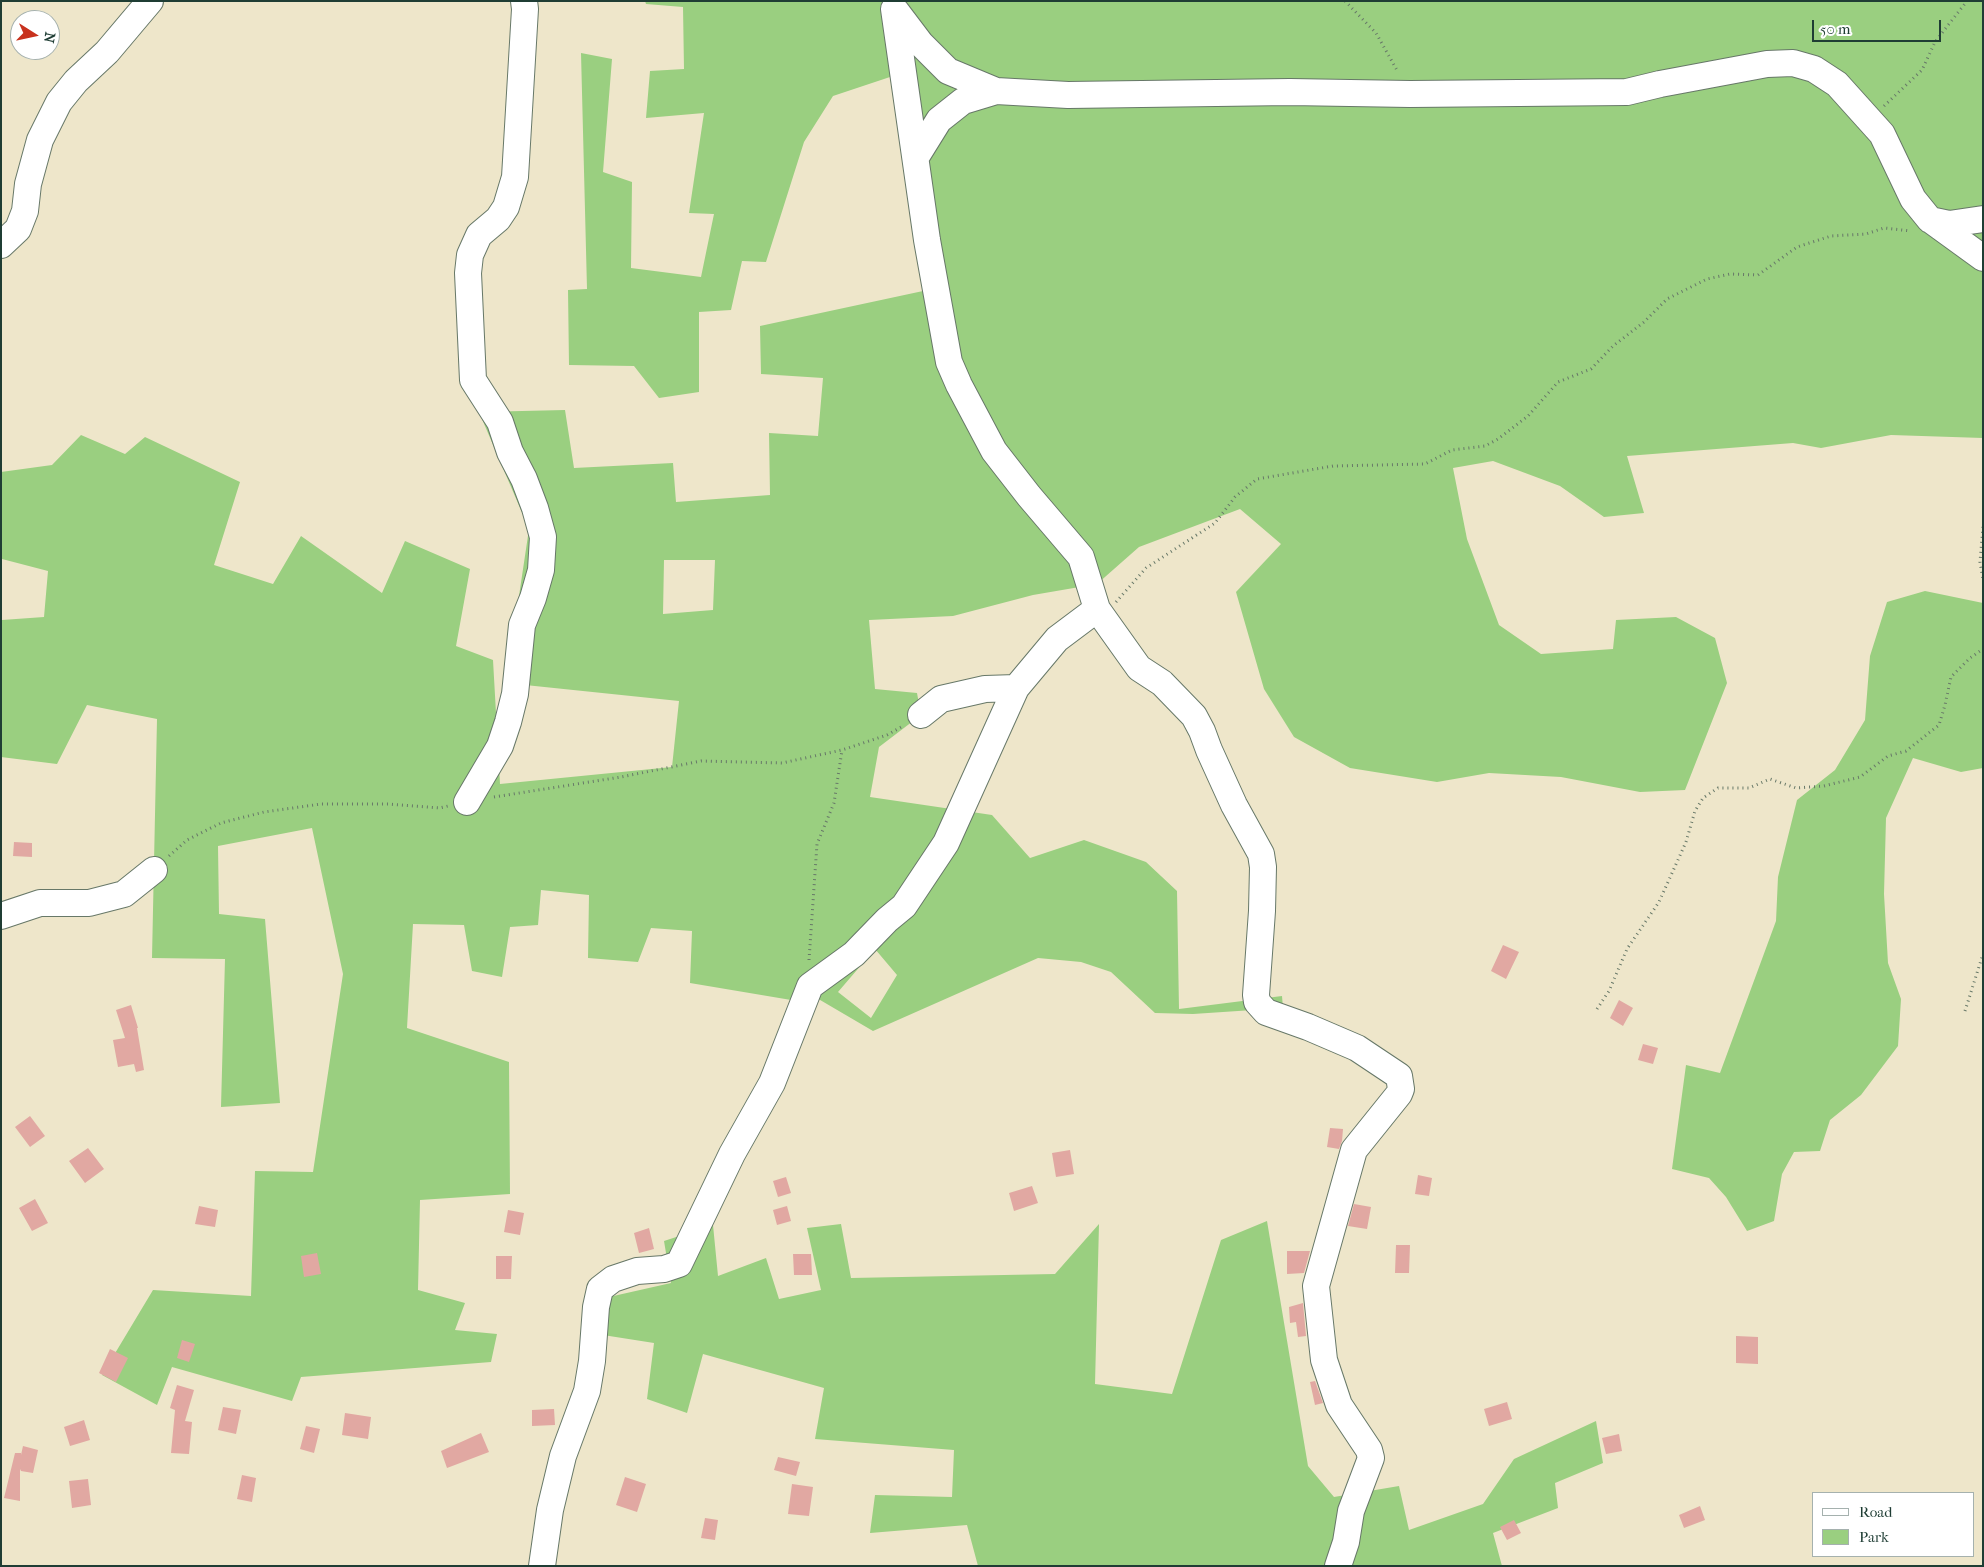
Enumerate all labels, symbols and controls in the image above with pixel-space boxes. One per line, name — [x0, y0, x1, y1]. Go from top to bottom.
north arrow — [10, 10, 60, 60]
scale bar — [1814, 10, 1943, 42]
text: 50 m — [1820, 20, 1850, 38]
text: N — [40, 31, 59, 44]
legend — [1812, 1492, 1974, 1557]
text: Road — [1859, 1503, 1892, 1521]
text: Park — [1859, 1528, 1889, 1546]

